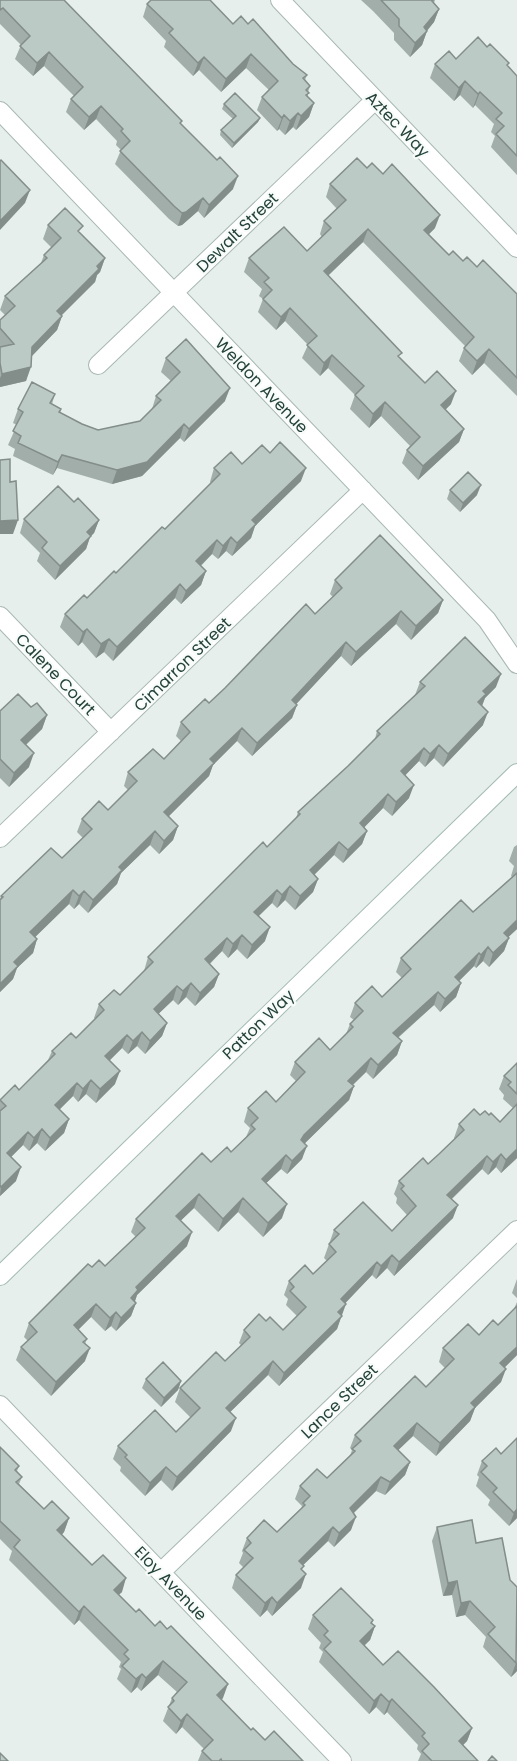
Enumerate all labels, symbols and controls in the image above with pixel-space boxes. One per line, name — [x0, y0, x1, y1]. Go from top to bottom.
street label: Aztec Way — [360, 86, 435, 162]
street label: Dewalt Street — [191, 187, 284, 277]
street label: Weldon Avenue — [210, 332, 313, 438]
street label: Cimarron Street — [129, 612, 236, 717]
street label: Calene Court — [11, 628, 101, 721]
street label: Patton Way — [217, 984, 299, 1065]
street label: Lance Street — [296, 1359, 383, 1444]
street label: Eloy Avenue — [129, 1541, 212, 1626]

